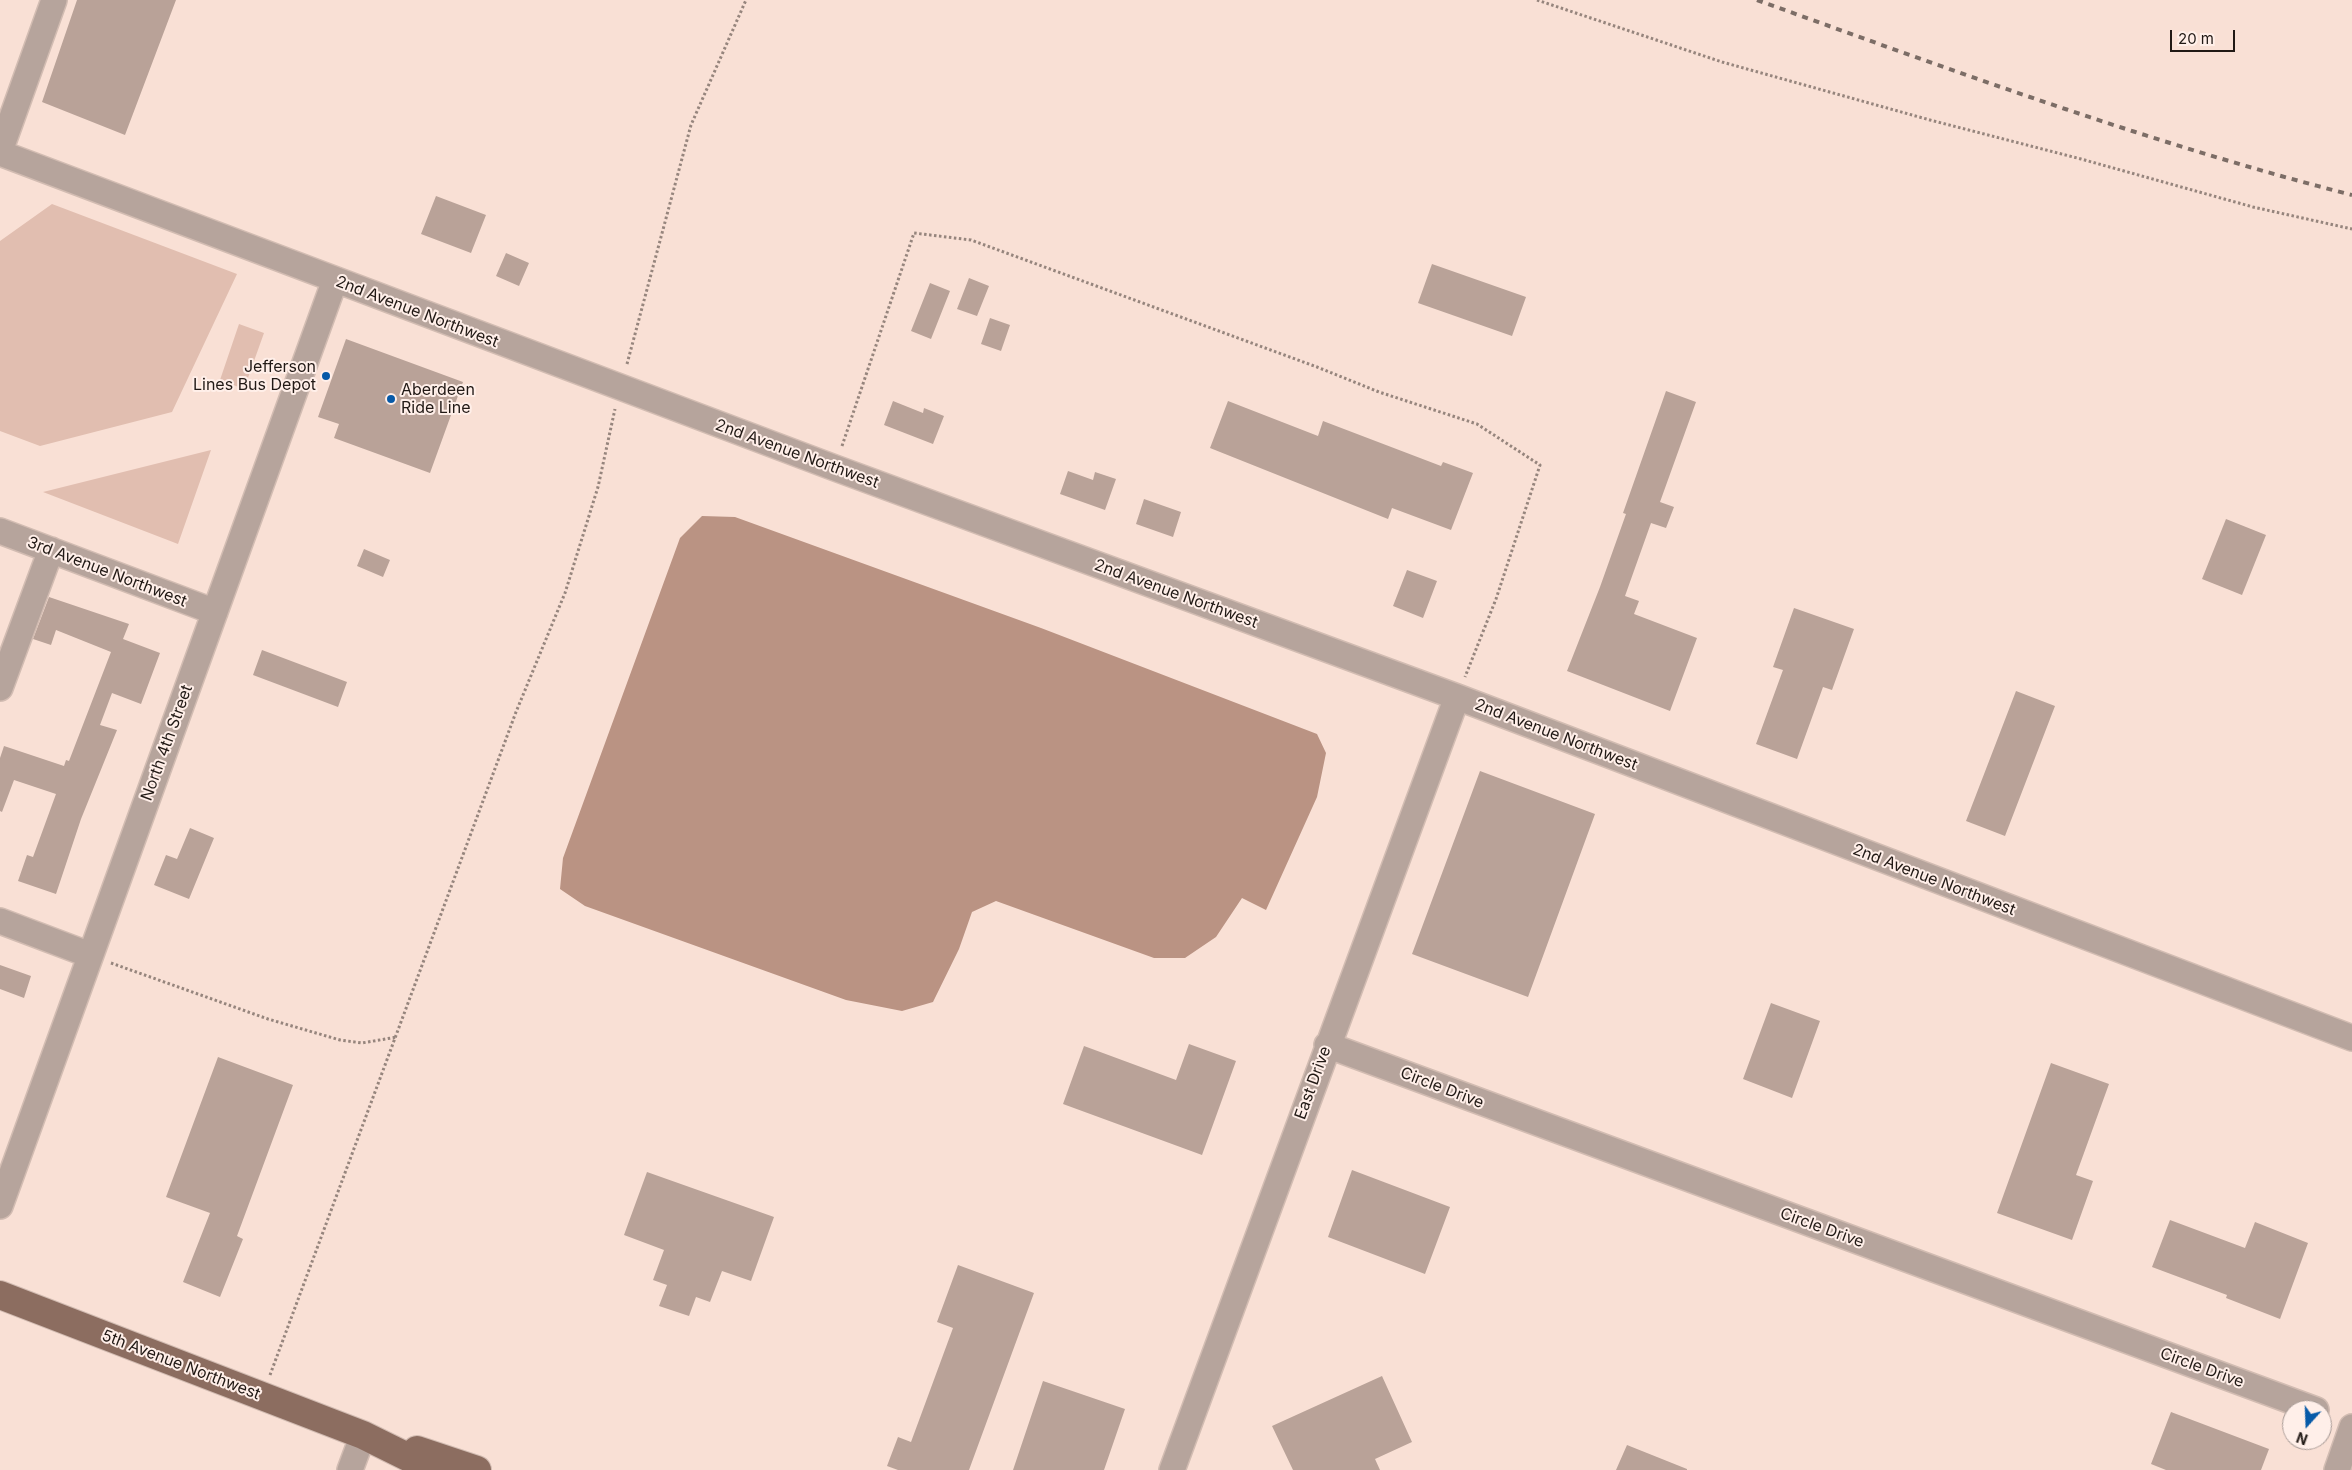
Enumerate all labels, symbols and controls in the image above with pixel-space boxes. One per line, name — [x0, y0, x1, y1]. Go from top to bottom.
scale bar — [2172, 20, 2237, 52]
text: 20 m — [2178, 29, 2214, 48]
street label: 2nd Avenue Northwest — [333, 272, 501, 352]
place label: Jefferson Lines Bus Depot — [193, 357, 316, 395]
marker: Jefferson Lines Bus Depot — [320, 370, 332, 382]
place label: Aberdeen Ride Line — [401, 380, 475, 418]
marker: Aberdeen Ride Line — [385, 393, 397, 405]
street label: 2nd Avenue Northwest — [713, 415, 881, 493]
street label: 3rd Avenue Northwest — [25, 533, 189, 611]
street label: 2nd Avenue Northwest — [1092, 555, 1260, 633]
street label: North 4th Street — [137, 682, 197, 804]
street label: 2nd Avenue Northwest — [1472, 695, 1640, 775]
street label: 2nd Avenue Northwest — [1850, 840, 2018, 920]
street label: East Drive — [1291, 1044, 1335, 1122]
street label: Circle Drive — [1398, 1063, 1486, 1113]
street label: Circle Drive — [1777, 1204, 1867, 1252]
street label: 5th Avenue Northwest — [99, 1326, 263, 1404]
street label: Circle Drive — [2157, 1344, 2247, 1392]
north arrow — [2282, 1400, 2332, 1450]
text: N — [2294, 1429, 2310, 1448]

